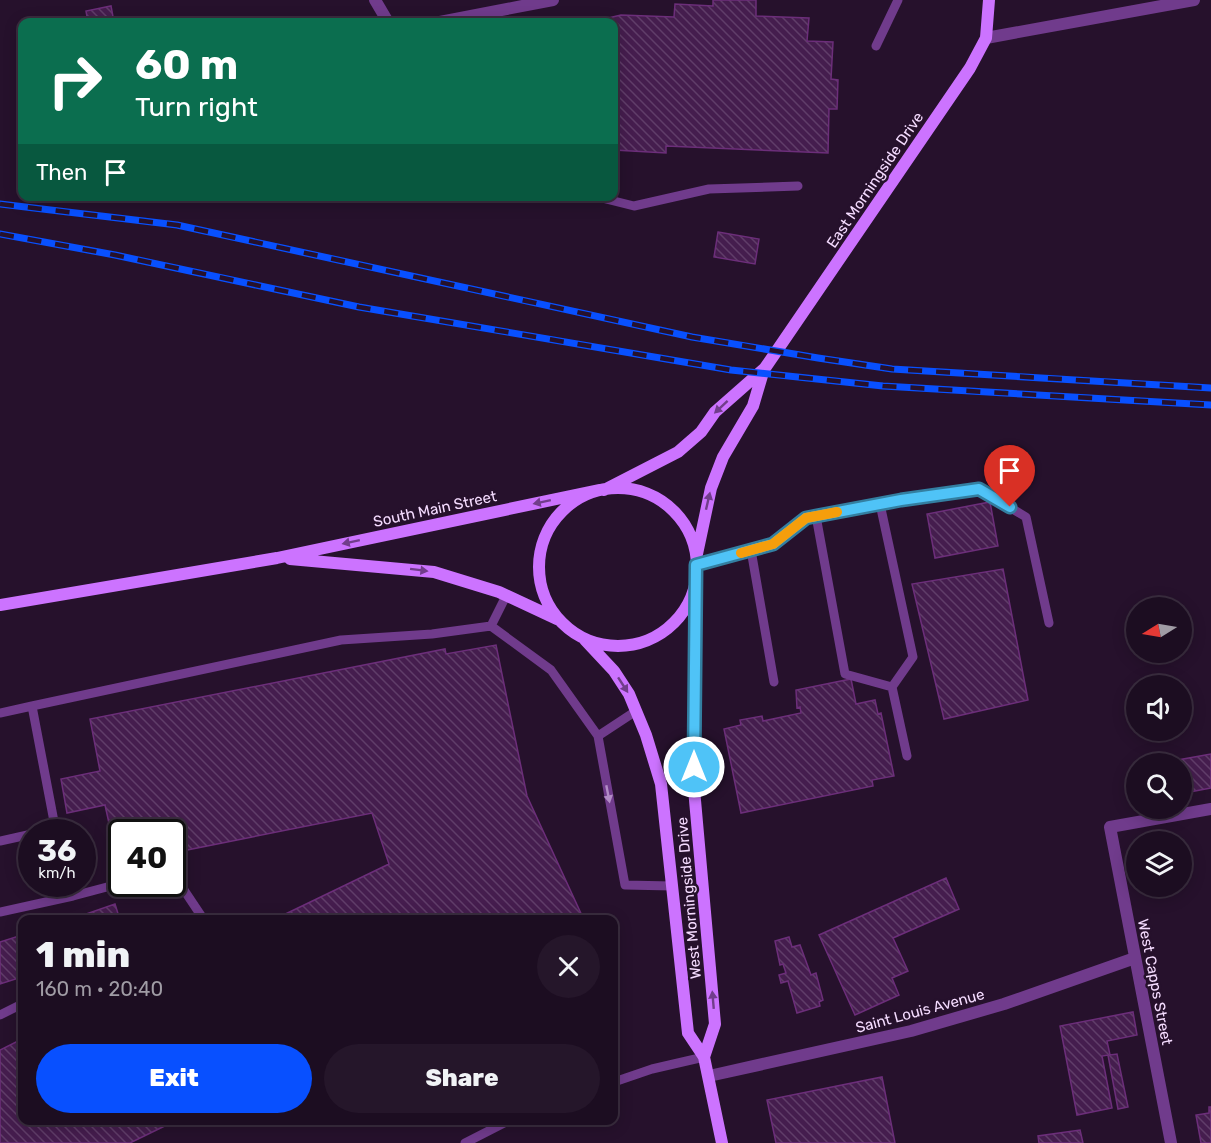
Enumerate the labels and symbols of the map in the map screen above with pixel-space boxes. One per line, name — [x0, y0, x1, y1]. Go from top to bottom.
street label: East Morningside Drive — [823, 109, 927, 251]
one-way arrow — [714, 400, 729, 413]
pin — [984, 445, 1035, 507]
street label: South Main Street — [372, 487, 498, 531]
one-way arrow — [704, 491, 713, 510]
one-way arrow — [532, 498, 551, 507]
one-way arrow — [342, 538, 360, 548]
one-way arrow — [410, 565, 429, 575]
north arrow — [1126, 597, 1192, 663]
one-way arrow — [617, 676, 628, 693]
position arrow — [662, 735, 726, 799]
one-way arrow — [604, 785, 613, 804]
street label: West Morningside Drive — [673, 816, 705, 980]
speed limit sign: 40 — [108, 819, 186, 897]
street label: West Capps Street — [1134, 917, 1176, 1047]
street label: Saint Louis Avenue — [854, 985, 986, 1037]
one-way arrow — [708, 991, 718, 1010]

